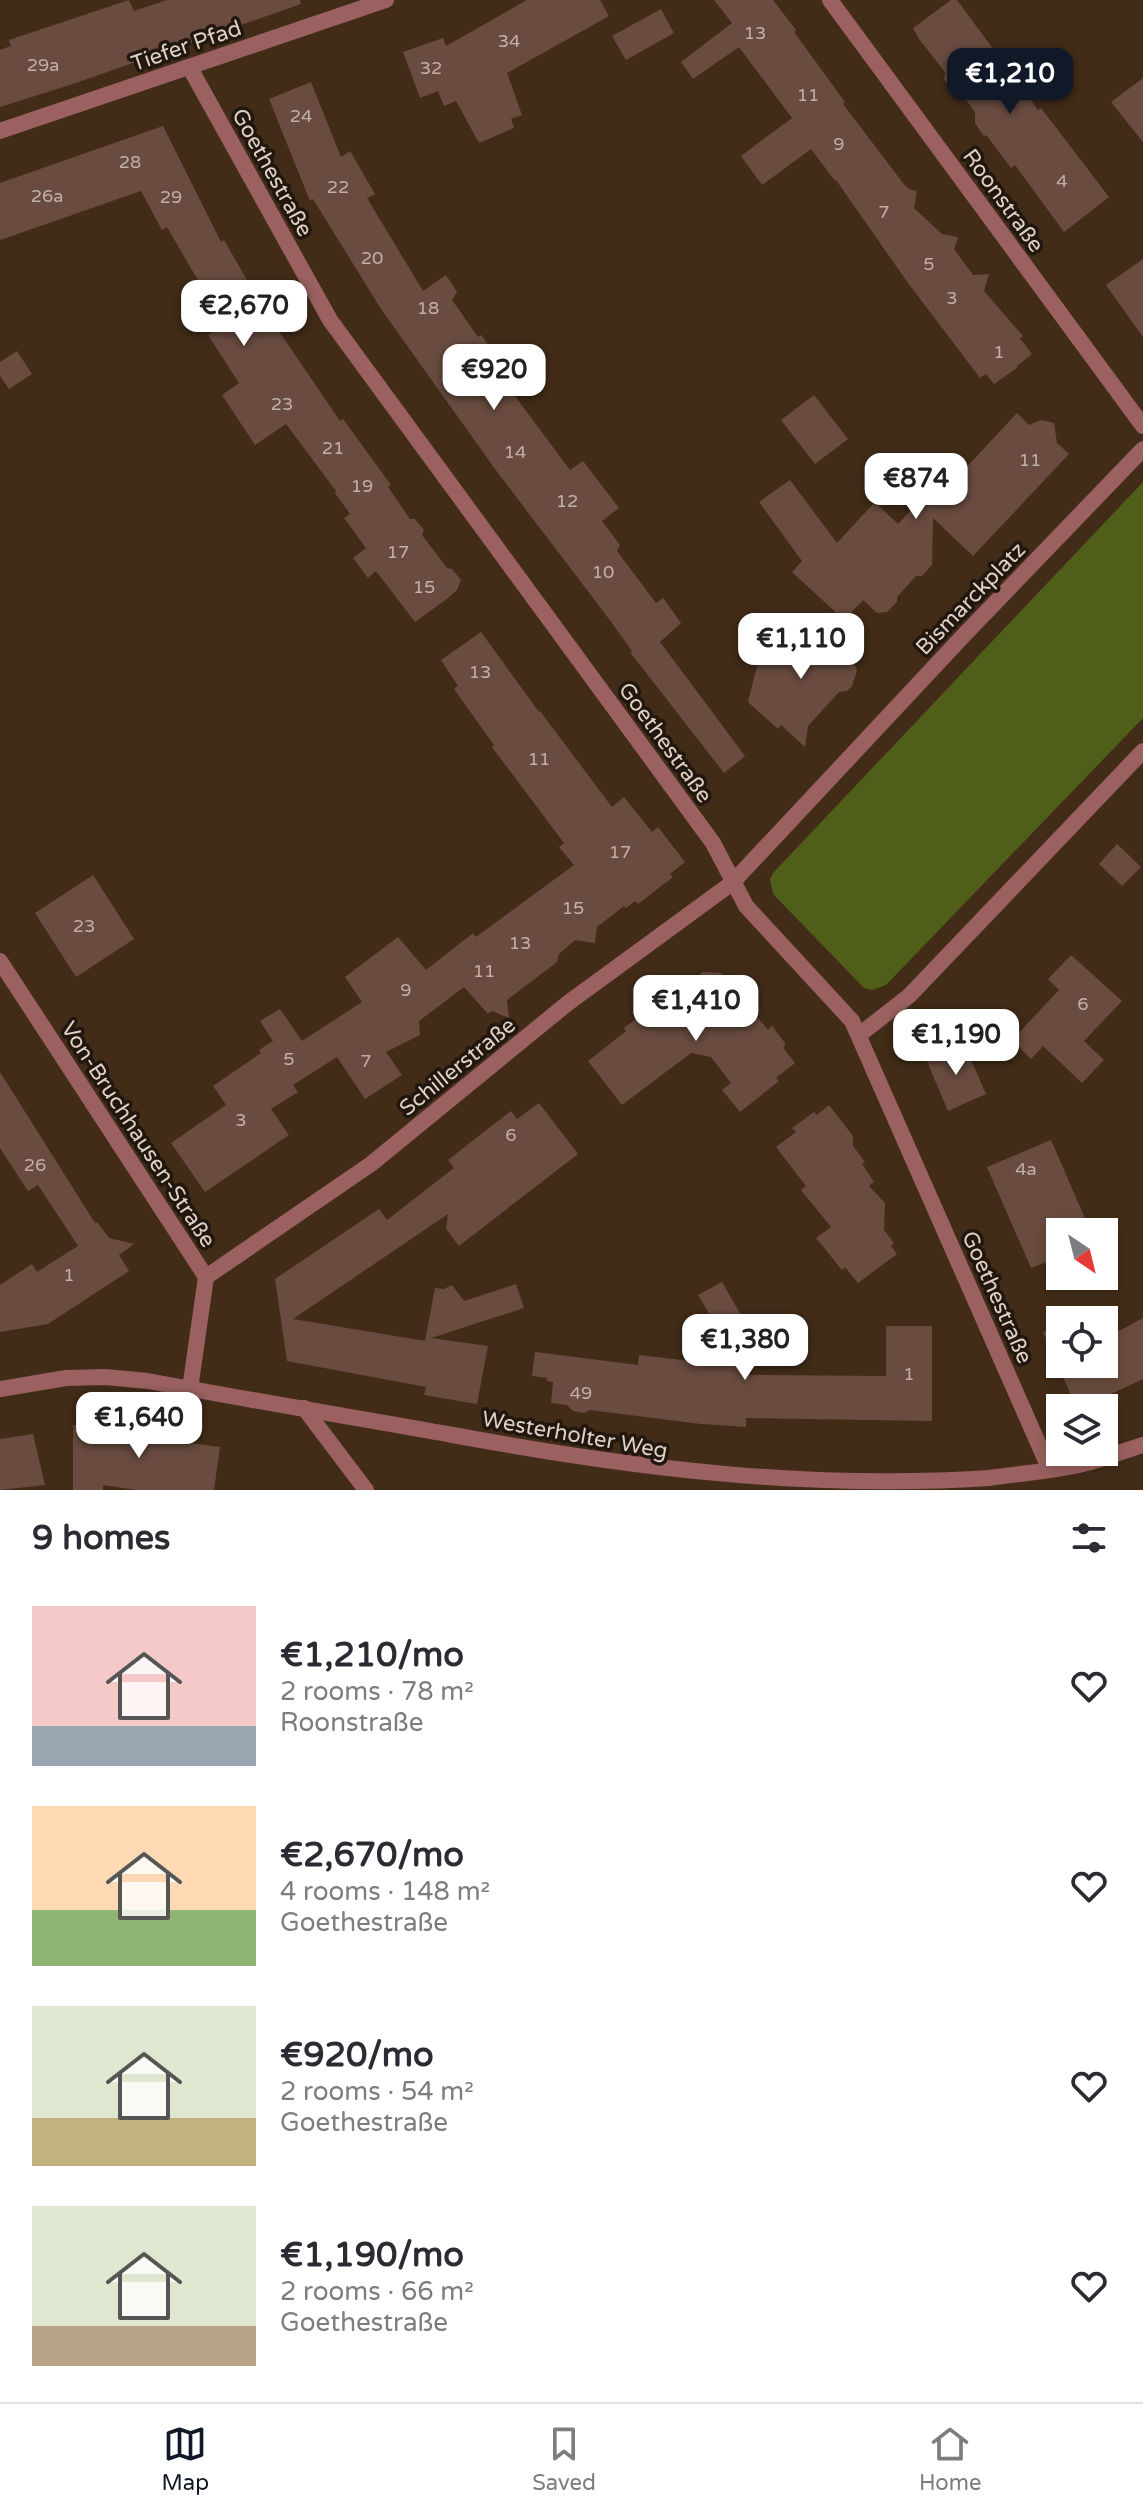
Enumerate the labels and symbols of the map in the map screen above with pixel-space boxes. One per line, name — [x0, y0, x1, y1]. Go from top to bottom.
street label: Tiefer Pfad — [128, 15, 245, 77]
house number: 13 — [744, 22, 766, 44]
house number: 34 — [498, 30, 520, 52]
pin: €1,210 — [945, 48, 1075, 116]
house number: 29a — [27, 54, 59, 76]
house number: 32 — [420, 57, 442, 79]
house number: 11 — [797, 84, 819, 106]
street label: Goethestraße — [226, 104, 318, 241]
house number: 24 — [290, 105, 312, 127]
house number: 9 — [833, 133, 845, 155]
street label: Roonstraße — [957, 144, 1049, 257]
house number: 28 — [119, 151, 141, 173]
house number: 4 — [1056, 170, 1068, 192]
house number: 22 — [327, 176, 349, 198]
house number: 26a — [31, 185, 63, 207]
house number: 29 — [160, 186, 182, 208]
house number: 7 — [878, 201, 890, 223]
house number: 20 — [361, 247, 383, 269]
house number: 5 — [923, 253, 935, 275]
pin: €2,670 — [179, 280, 309, 348]
house number: 3 — [946, 287, 958, 309]
house number: 18 — [417, 297, 439, 319]
house number: 1 — [993, 341, 1005, 363]
pin: €920 — [447, 344, 541, 412]
house number: 23 — [271, 393, 293, 415]
house number: 21 — [322, 437, 344, 459]
house number: 14 — [504, 441, 526, 463]
house number: 11 — [1019, 449, 1041, 471]
pin: €874 — [869, 453, 963, 521]
house number: 19 — [351, 475, 373, 497]
house number: 12 — [556, 490, 578, 512]
street label: Bismarckplatz — [911, 537, 1031, 660]
house number: 17 — [387, 541, 409, 563]
house number: 10 — [592, 561, 614, 583]
house number: 15 — [413, 576, 435, 598]
pin: €1,110 — [736, 613, 866, 681]
house number: 13 — [469, 661, 491, 683]
street label: Goethestraße — [613, 677, 718, 808]
house number: 11 — [528, 748, 550, 770]
house number: 17 — [609, 841, 631, 863]
house number: 15 — [562, 897, 584, 919]
house number: 23 — [73, 915, 95, 937]
house number: 13 — [509, 932, 531, 954]
house number: 11 — [473, 960, 495, 982]
pin: €1,410 — [631, 975, 761, 1043]
house number: 9 — [400, 979, 412, 1001]
house number: 6 — [1077, 993, 1089, 1015]
pin: €1,190 — [891, 1009, 1021, 1077]
street label: Schillerstraße — [394, 1012, 521, 1121]
street label: Von-Bruchhausen-Straße — [55, 1017, 221, 1252]
house number: 5 — [283, 1048, 295, 1070]
house number: 7 — [360, 1050, 372, 1072]
house number: 3 — [235, 1109, 247, 1131]
house number: 6 — [505, 1124, 517, 1146]
house number: 26 — [24, 1154, 46, 1176]
house number: 4a — [1015, 1158, 1037, 1180]
north arrow — [1046, 1218, 1118, 1290]
street label: Goethestraße — [956, 1227, 1038, 1368]
house number: 1 — [63, 1264, 75, 1286]
pin: €1,380 — [680, 1314, 810, 1382]
house number: 1 — [903, 1363, 915, 1385]
house number: 49 — [570, 1382, 592, 1404]
pin: €1,640 — [74, 1392, 204, 1460]
street label: Westerholter Weg — [480, 1406, 670, 1464]

